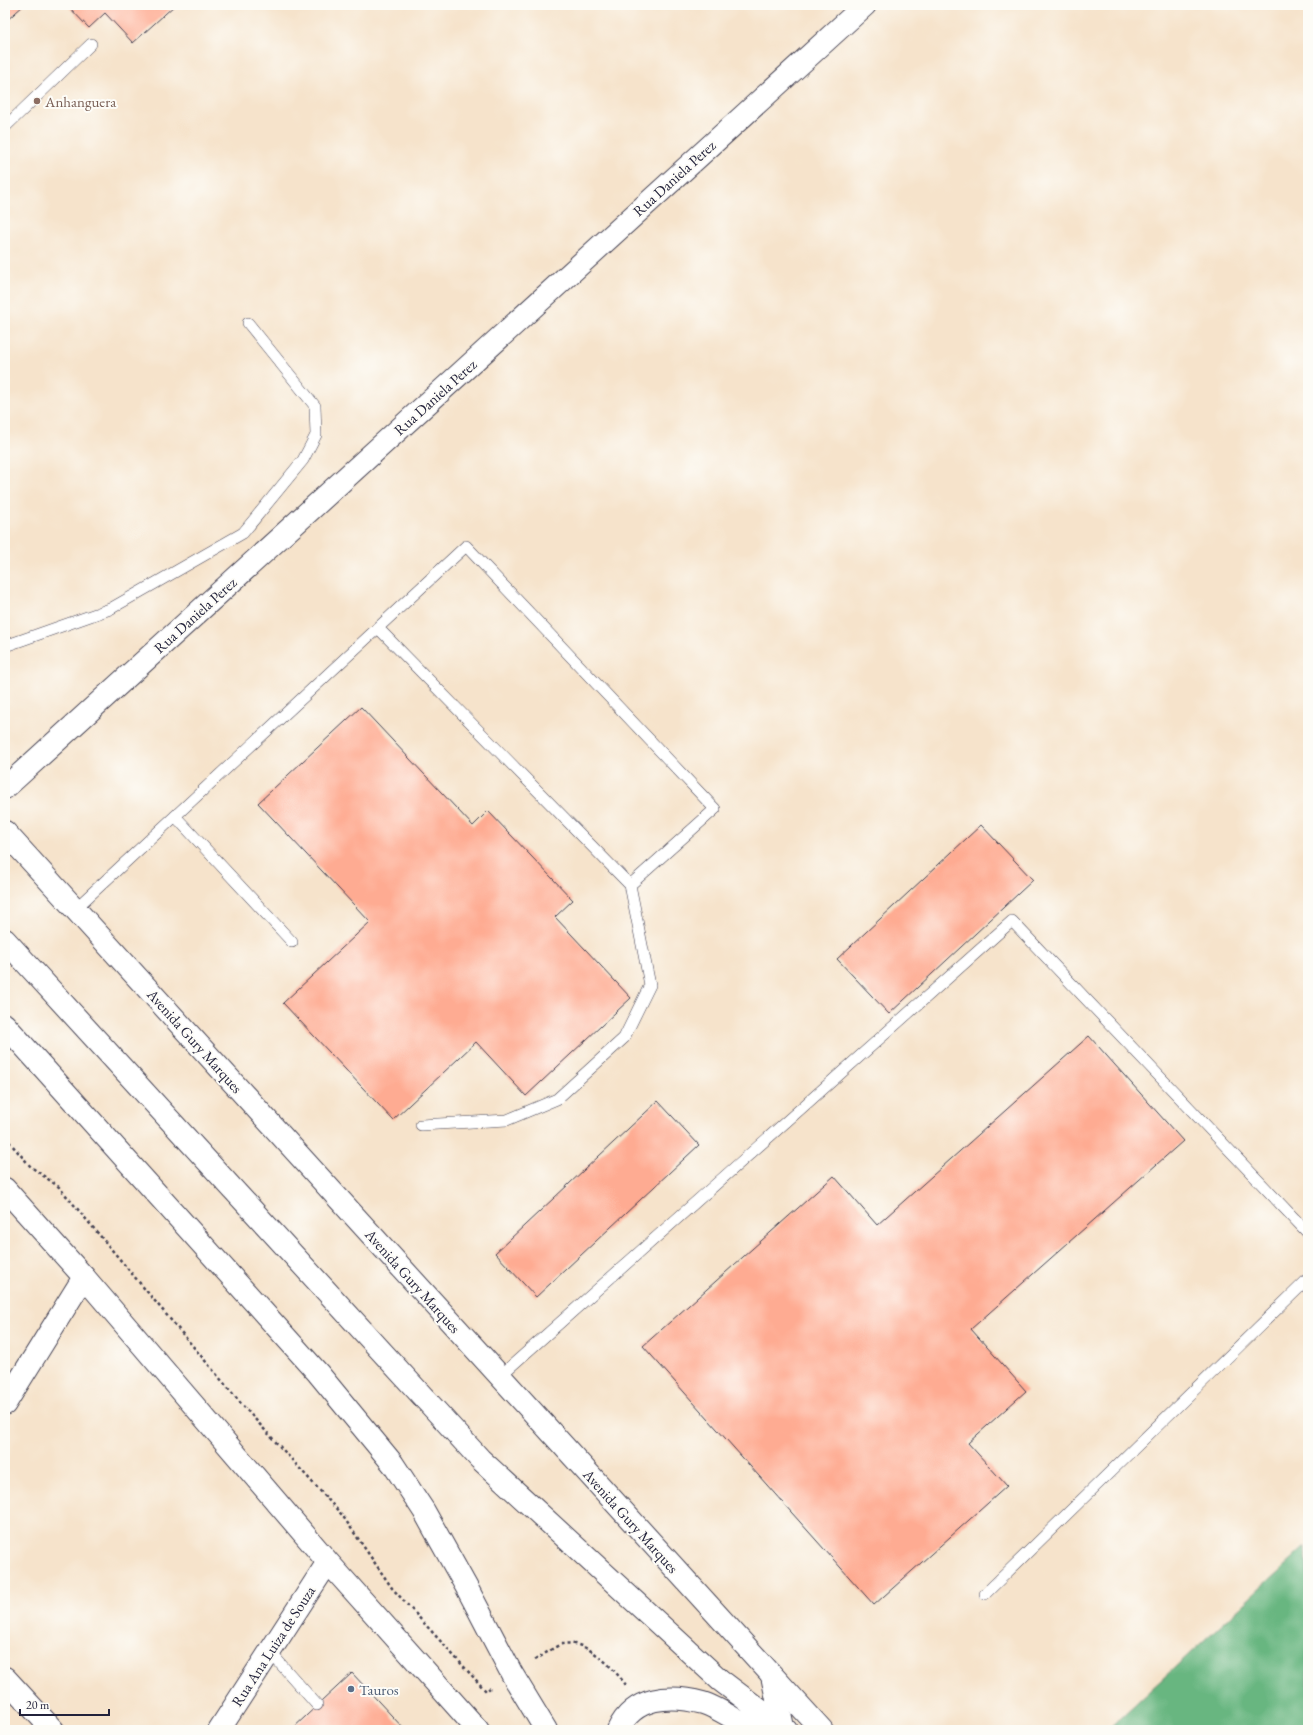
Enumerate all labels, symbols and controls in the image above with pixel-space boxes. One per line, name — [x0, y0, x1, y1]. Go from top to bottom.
place label: Anhanguera — [44, 92, 116, 111]
marker: Anhanguera — [32, 96, 42, 106]
street label: Rua Daniela Perez — [629, 136, 720, 220]
street label: Rua Daniela Perez — [390, 355, 481, 439]
street label: Rua Daniela Perez — [150, 573, 241, 657]
street label: Avenida Gury Marques — [143, 984, 247, 1097]
street label: Avenida Gury Marques — [361, 1224, 465, 1337]
street label: Avenida Gury Marques — [579, 1464, 683, 1577]
street label: Rua Ana Luiza de Souza — [227, 1582, 319, 1710]
place label: Tauros — [359, 1680, 399, 1699]
marker: Tauros — [346, 1684, 356, 1694]
scale bar — [20, 1691, 109, 1717]
text: 20 m — [26, 1697, 50, 1713]

